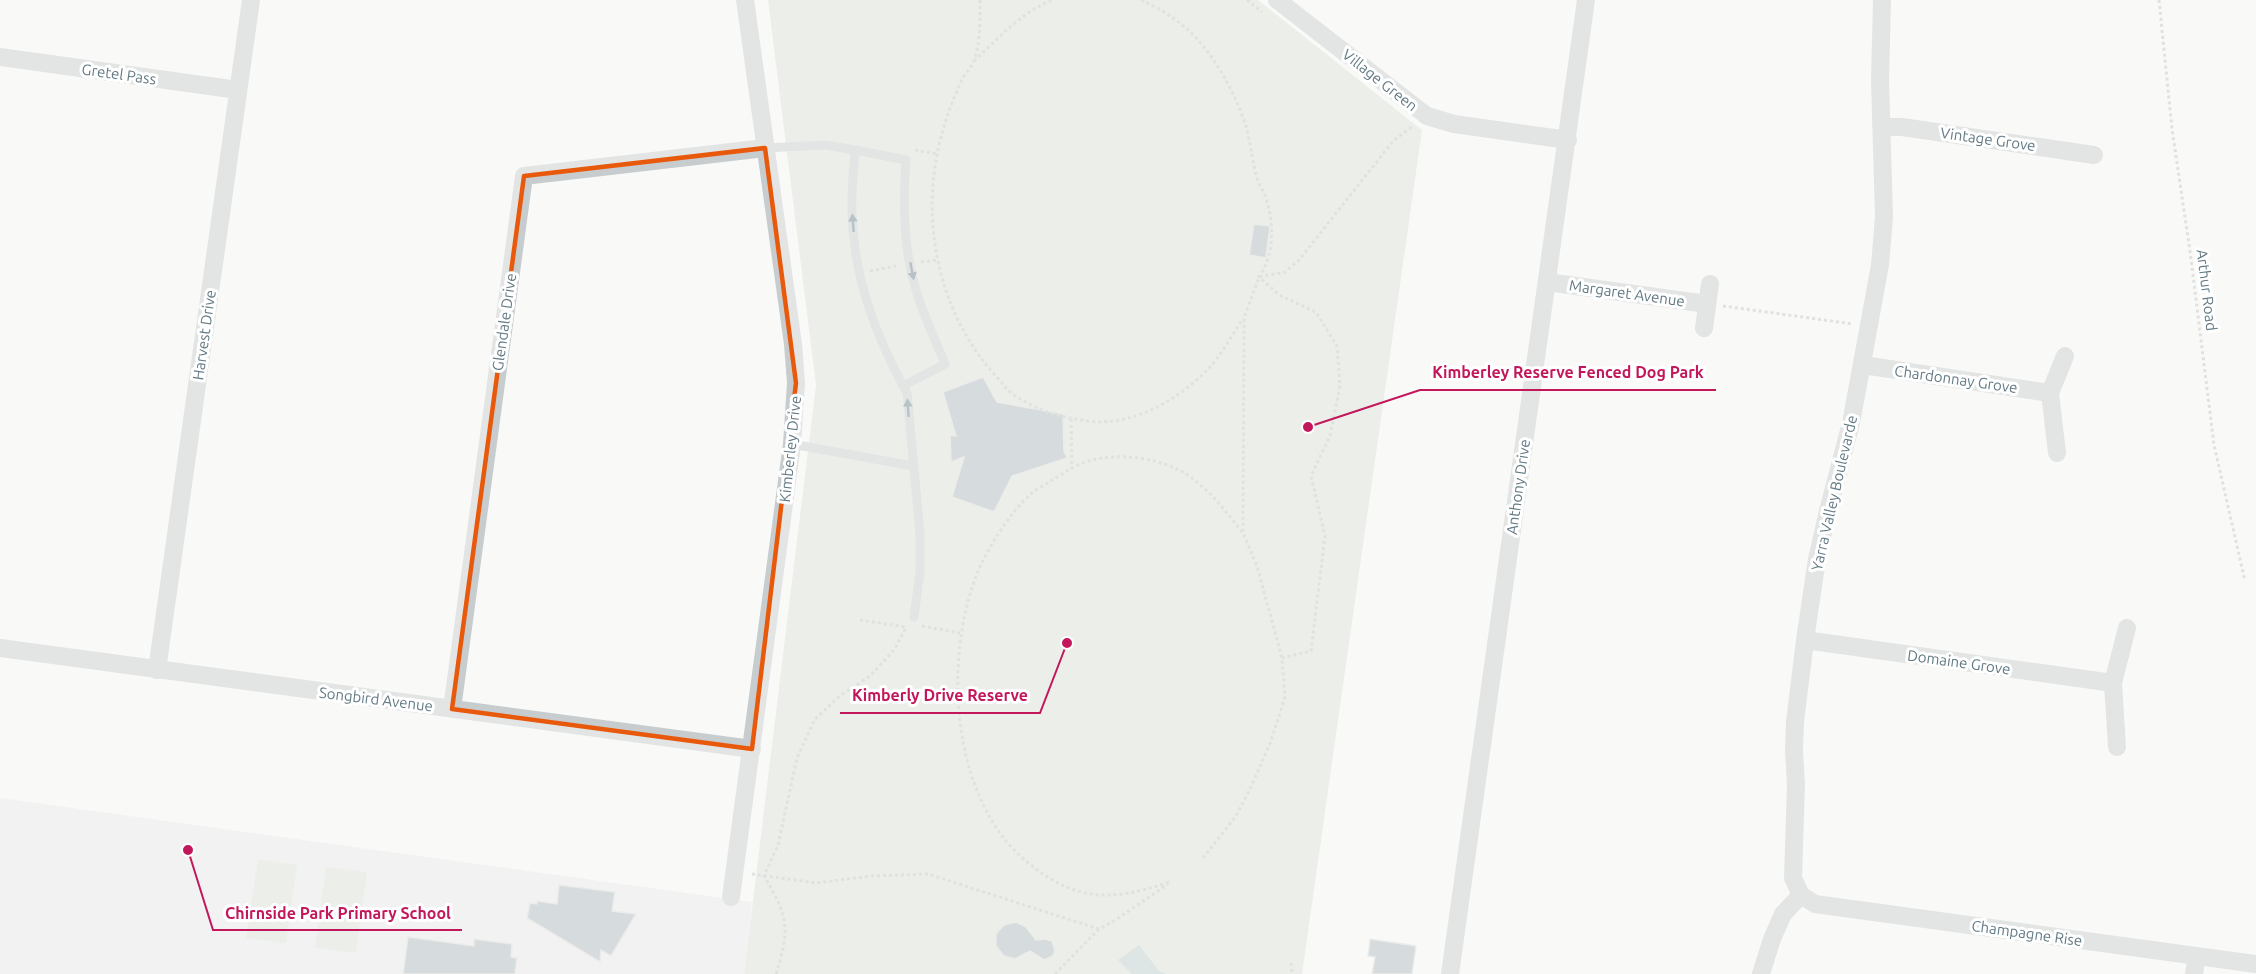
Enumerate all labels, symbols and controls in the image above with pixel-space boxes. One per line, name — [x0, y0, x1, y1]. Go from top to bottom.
street label: Village Green — [1339, 45, 1421, 115]
street label: Gretel Pass — [81, 60, 157, 88]
street label: Vintage Grove — [1939, 124, 2037, 154]
one-way arrow — [848, 214, 857, 233]
street label: Arthur Road — [2194, 248, 2220, 332]
one-way arrow — [908, 262, 917, 281]
street label: Glendale Drive — [489, 272, 519, 372]
street label: Margaret Avenue — [1568, 276, 1686, 310]
street label: Harvest Drive — [189, 289, 219, 381]
callout: Kimberley Reserve Fenced Dog Park — [1420, 356, 1716, 390]
street label: Chardonnay Grove — [1893, 362, 2019, 396]
text: Kimberley Reserve Fenced Dog Park — [1432, 363, 1704, 381]
street label: Kimberley Drive — [776, 395, 804, 503]
one-way arrow — [903, 398, 913, 417]
street label: Yarra Valley Boulevarde — [1808, 414, 1860, 572]
street label: Anthony Drive — [1503, 438, 1533, 536]
street label: Domaine Grove — [1906, 646, 2012, 678]
callout: Kimberly Drive Reserve — [840, 679, 1040, 713]
street label: Songbird Avenue — [318, 684, 434, 714]
text: Kimberly Drive Reserve — [852, 686, 1028, 704]
callout: Chirnside Park Primary School — [213, 896, 462, 930]
text: Chirnside Park Primary School — [225, 904, 451, 922]
street label: Champagne Rise — [1971, 917, 2083, 949]

